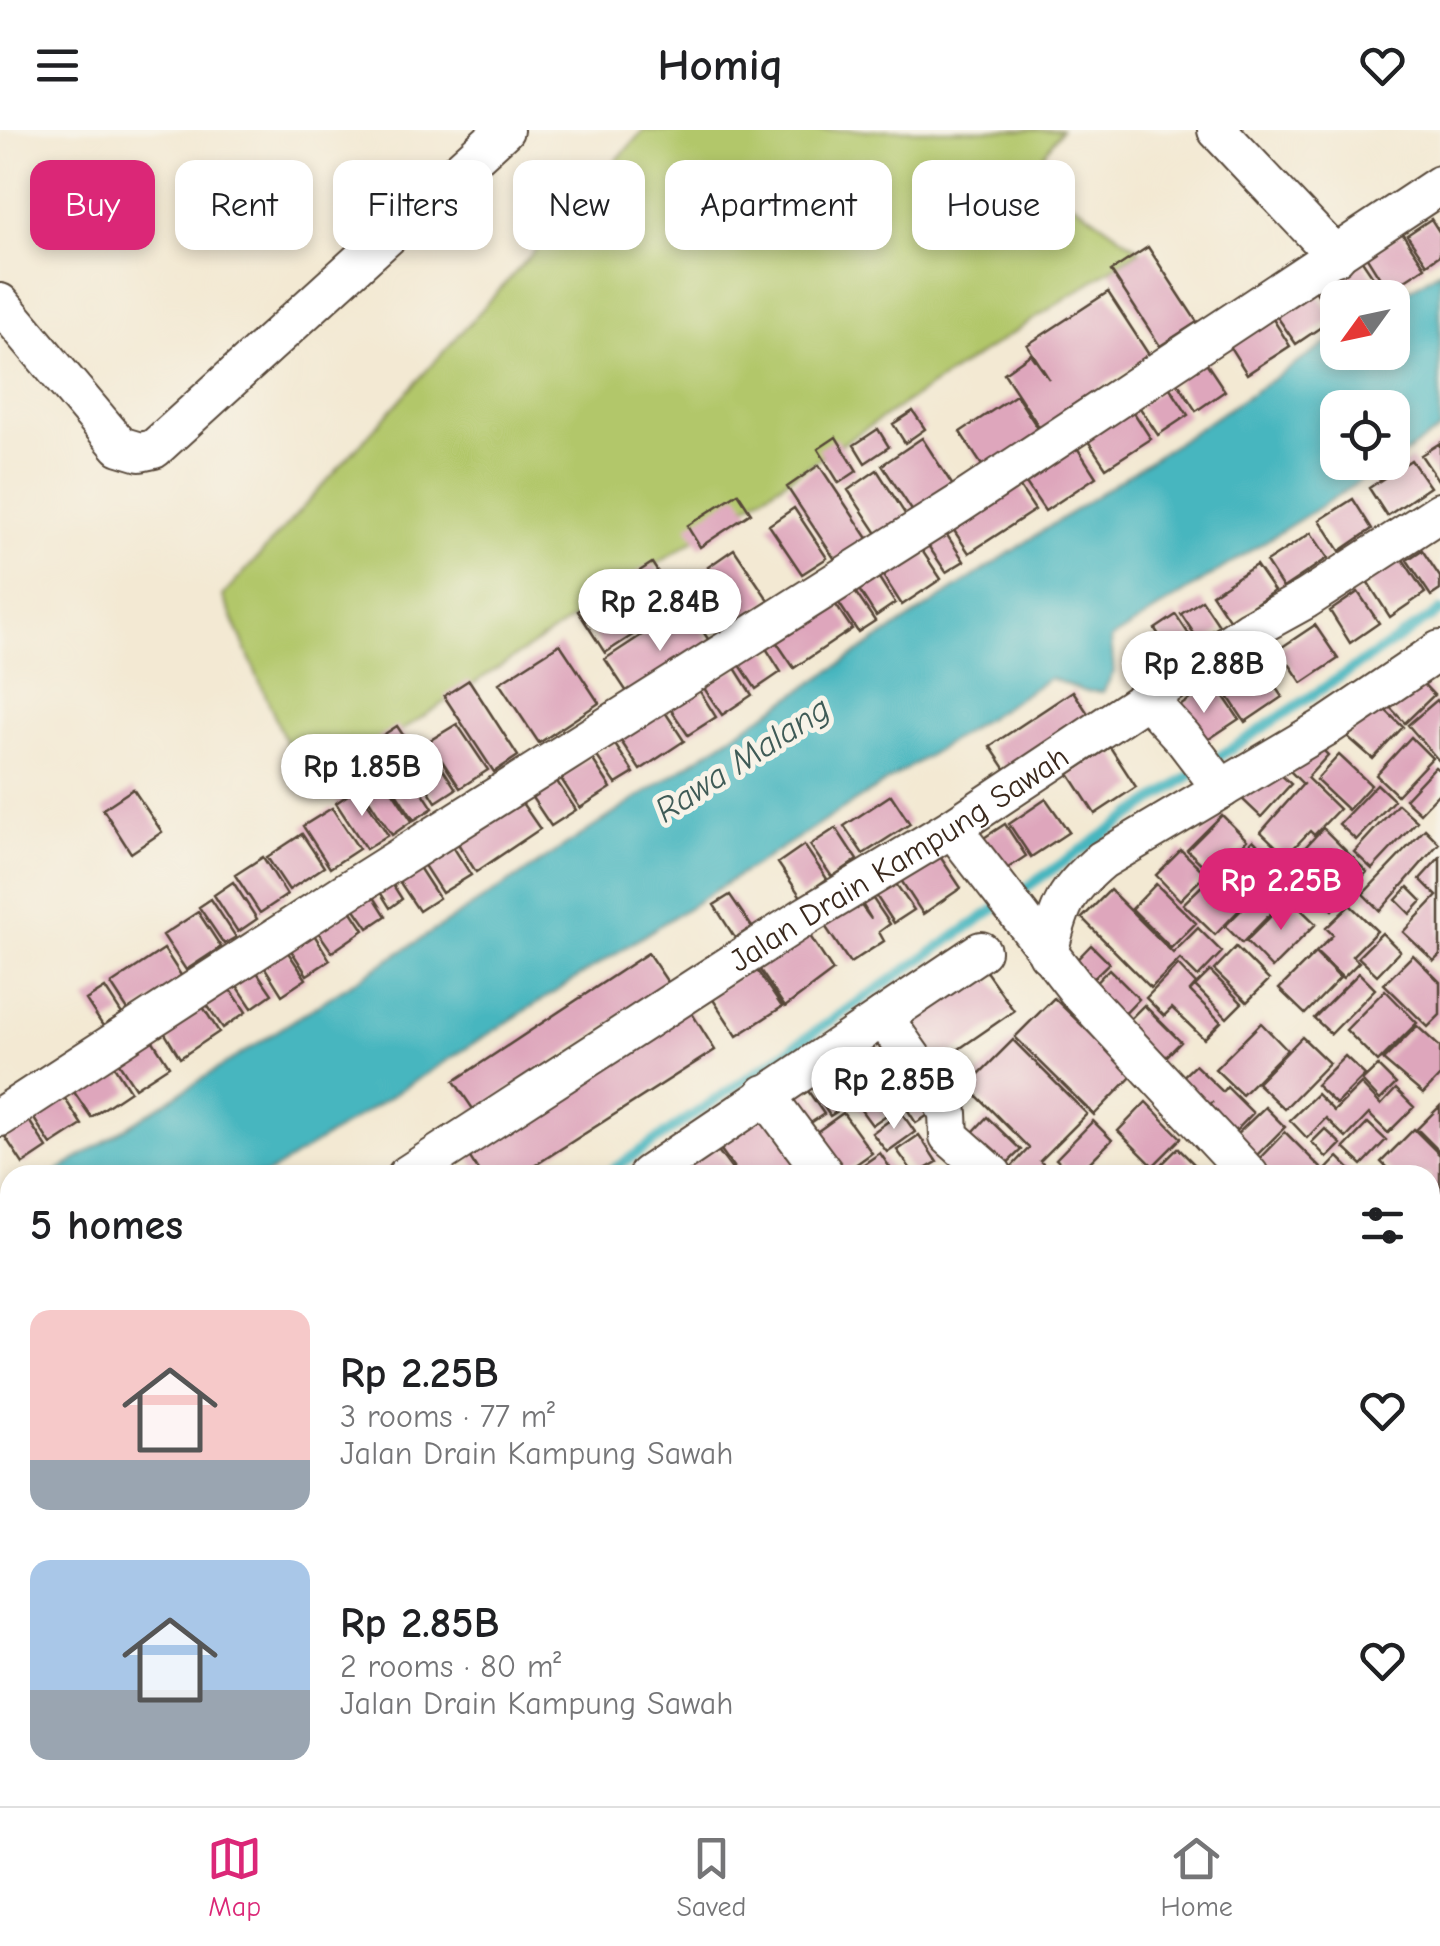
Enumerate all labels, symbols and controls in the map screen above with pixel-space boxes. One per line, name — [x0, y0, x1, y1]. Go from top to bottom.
icon: menu — [30, 38, 85, 93]
icon: heart — [1355, 38, 1410, 93]
text: Homiq — [657, 39, 783, 91]
chip: Buy — [30, 160, 155, 250]
chip: Rent — [175, 160, 313, 250]
chip: Filters — [333, 160, 493, 250]
chip: New — [513, 160, 645, 250]
chip: Apartment — [665, 160, 892, 250]
chip: House — [912, 160, 1075, 250]
north arrow — [1320, 280, 1410, 370]
map controls — [1320, 280, 1410, 480]
button: locate — [1320, 390, 1410, 480]
pin: Rp 2.84B — [557, 569, 763, 654]
text: Rp 2.84B — [600, 583, 720, 620]
pin: Rp 2.88B — [1101, 631, 1307, 716]
text: Rp 2.88B — [1144, 645, 1264, 682]
water label: Rawa Malang — [647, 688, 837, 831]
pin: Rp 1.85B — [259, 734, 465, 819]
street label: Jalan Drain Kampung Sawah — [723, 738, 1075, 980]
text: Rp 1.85B — [303, 748, 421, 785]
pin: Rp 2.25B — [1178, 848, 1384, 933]
text: Rp 2.25B — [1221, 862, 1341, 899]
pin: Rp 2.85B — [791, 1047, 997, 1132]
text: Rp 2.85B — [833, 1061, 955, 1098]
icon: filters — [1355, 1198, 1410, 1253]
text: 5 homes — [30, 1201, 183, 1250]
text: Rp 2.25B — [340, 1349, 499, 1398]
icon: home — [110, 1350, 230, 1470]
icon: heart — [1355, 1383, 1410, 1438]
text: 3 rooms · 77 m² — [340, 1398, 555, 1435]
text: Jalan Drain Kampung Sawah — [340, 1435, 733, 1472]
text: Rp 2.85B — [340, 1599, 499, 1648]
icon: home — [110, 1600, 230, 1720]
icon: heart — [1355, 1633, 1410, 1688]
text: 2 rooms · 80 m² — [340, 1648, 561, 1685]
text: Jalan Drain Kampung Sawah — [340, 1685, 733, 1722]
tab: Map — [207, 1831, 262, 1923]
tab: Saved — [676, 1831, 746, 1923]
tab: Home — [1161, 1831, 1233, 1923]

